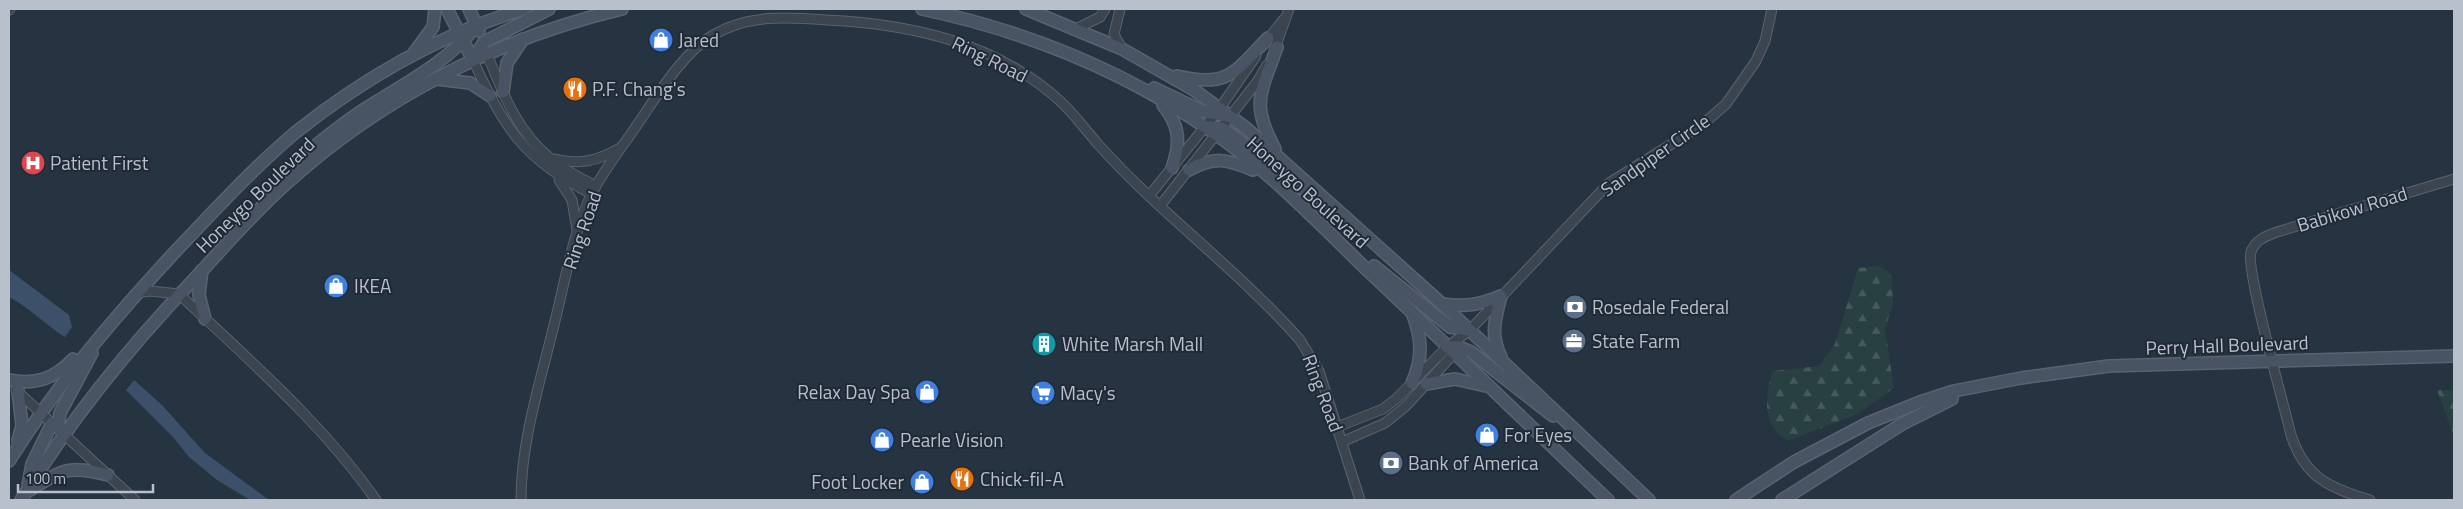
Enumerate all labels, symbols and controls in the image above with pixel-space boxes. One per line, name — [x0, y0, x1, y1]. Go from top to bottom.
place label: Jared — [678, 25, 719, 54]
shop icon: Jared — [648, 27, 674, 53]
street label: Ring Road — [947, 28, 1033, 89]
place label: P.F. Chang's — [592, 74, 686, 103]
restaurant icon: P.F. Chang's — [562, 76, 588, 102]
street label: Sandpiper Circle — [1594, 106, 1715, 203]
street label: Honeygo Boulevard — [1241, 129, 1376, 255]
street label: Honeygo Boulevard — [189, 130, 321, 259]
place label: Patient First — [50, 148, 149, 177]
hospital icon: Patient First — [20, 150, 46, 176]
street label: Babikow Road — [2293, 178, 2411, 239]
street label: Ring Road — [555, 187, 608, 273]
place label: IKEA — [354, 271, 391, 300]
shop icon: IKEA — [323, 273, 349, 299]
place label: Rosedale Federal — [1592, 292, 1729, 321]
bank icon: Rosedale Federal — [1562, 294, 1588, 320]
place label: State Farm — [1592, 326, 1680, 355]
street label: Perry Hall Boulevard — [2145, 327, 2309, 362]
office icon: State Farm — [1561, 328, 1587, 354]
place label: White Marsh Mall — [1062, 329, 1203, 358]
building icon: White Marsh Mall — [1031, 331, 1057, 357]
street label: Ring Road — [1295, 350, 1352, 436]
place label: Relax Day Spa — [797, 377, 910, 406]
place label: Macy's — [1060, 378, 1116, 407]
shop icon: Relax Day Spa — [914, 379, 940, 405]
supermarket icon: Macy's — [1030, 380, 1056, 406]
place label: For Eyes — [1504, 420, 1572, 449]
shop icon: For Eyes — [1474, 422, 1500, 448]
place label: Pearle Vision — [900, 425, 1004, 454]
shop icon: Pearle Vision — [869, 427, 895, 453]
place label: Bank of America — [1408, 448, 1539, 477]
bank icon: Bank of America — [1378, 450, 1404, 476]
scale bar — [18, 462, 152, 494]
place label: Chick-fil-A — [980, 464, 1064, 493]
restaurant icon: Chick-fil-A — [949, 466, 975, 492]
text: 100 m — [25, 467, 66, 490]
place label: Foot Locker — [811, 467, 904, 496]
shop icon: Foot Locker — [909, 469, 935, 495]

